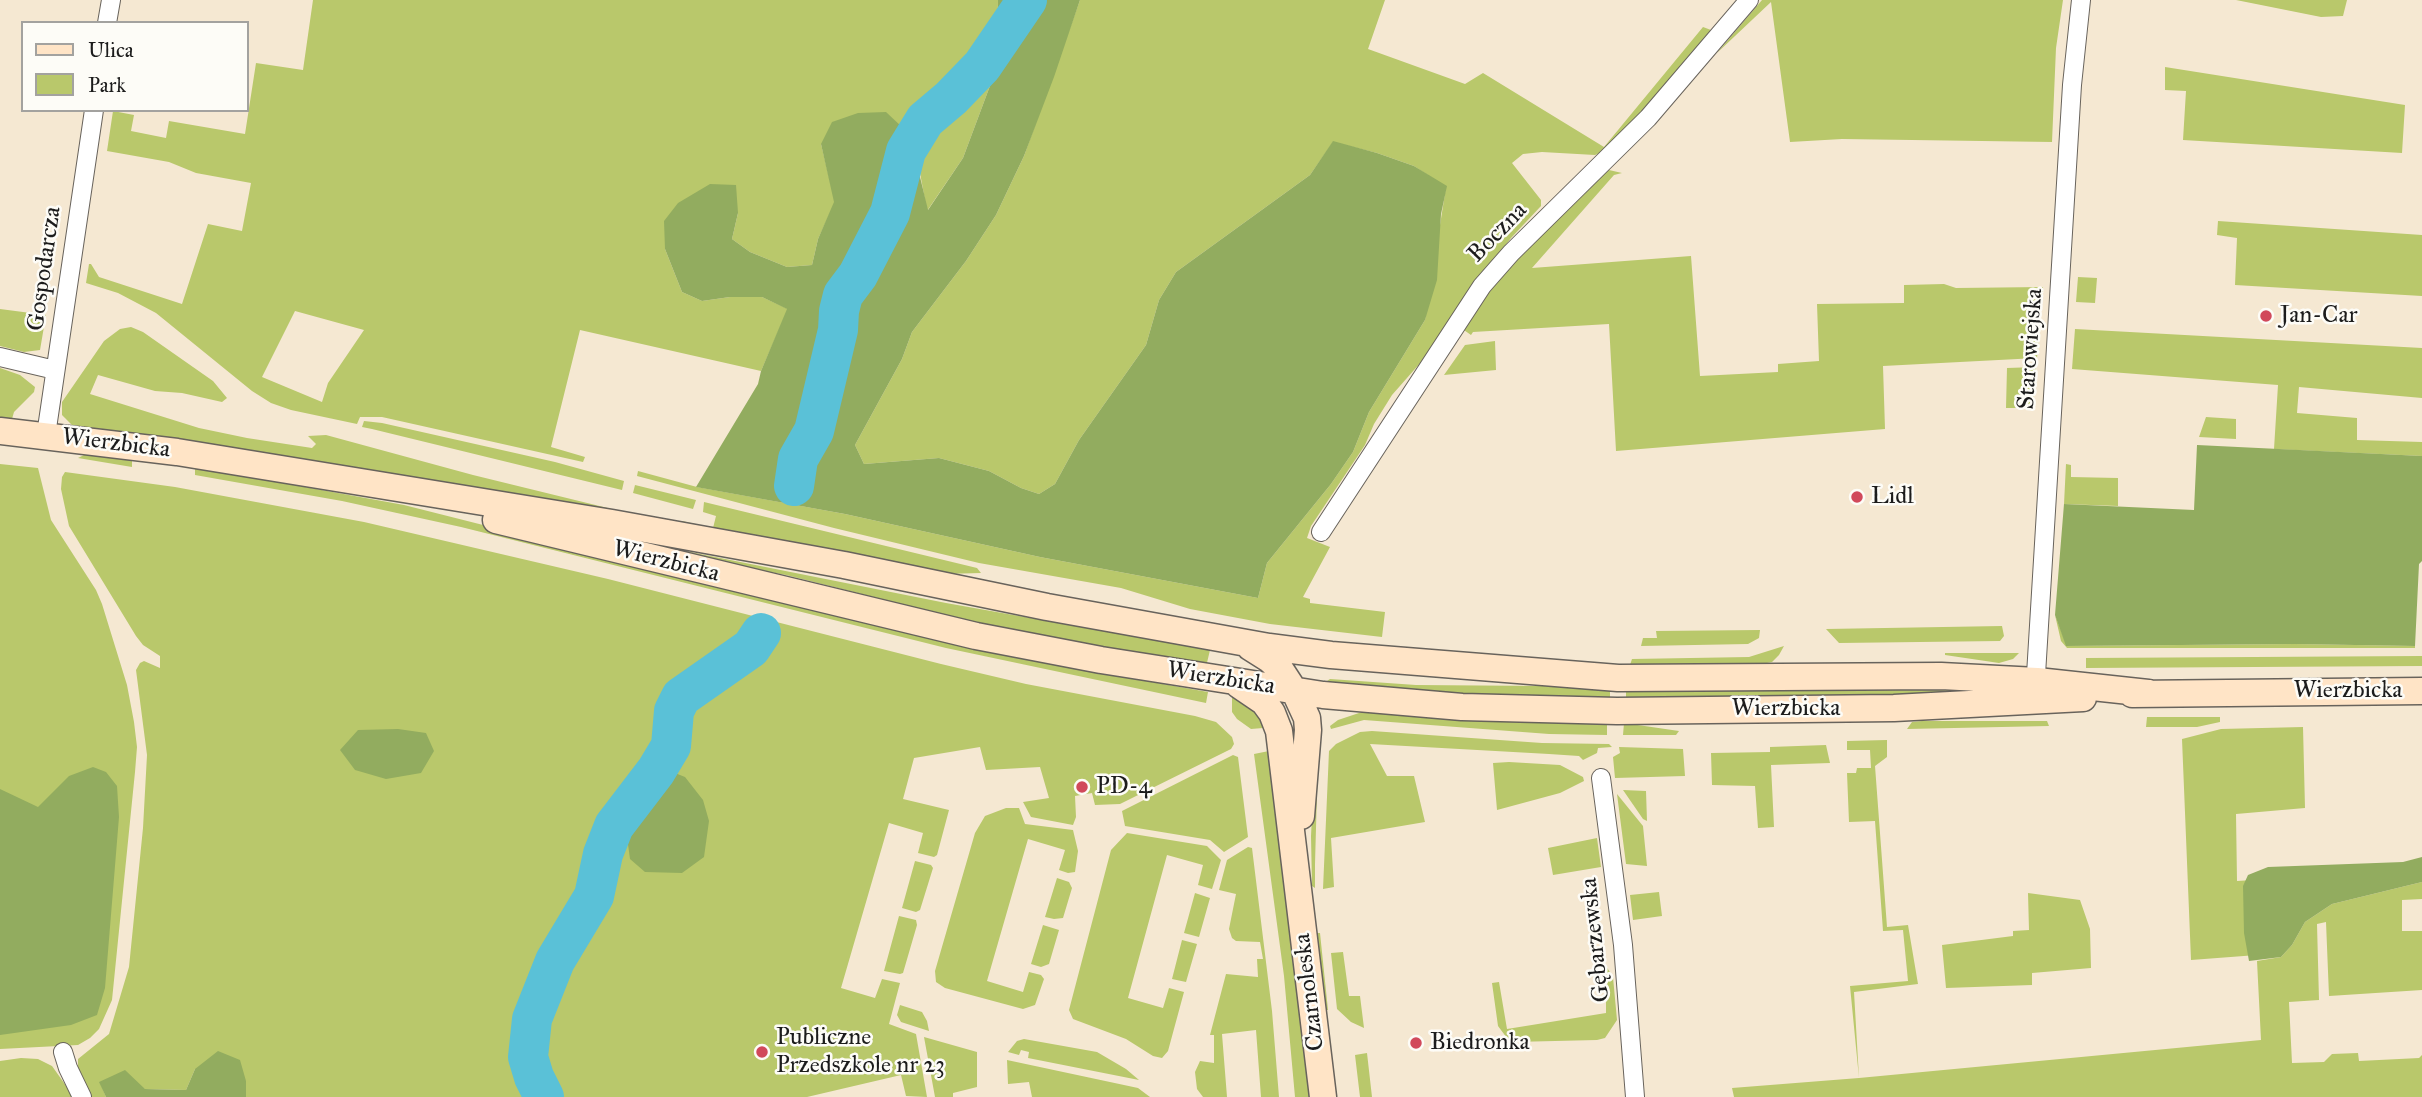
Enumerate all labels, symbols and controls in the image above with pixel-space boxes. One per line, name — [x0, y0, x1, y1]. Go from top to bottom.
legend — [21, 21, 248, 112]
text: Ulica — [88, 37, 134, 63]
text: Park — [88, 72, 126, 98]
street label: Boczna — [1462, 197, 1534, 269]
street label: Gospodarcza — [22, 205, 68, 333]
street label: Starowiejska — [2012, 287, 2050, 411]
place label: Jan-Car — [2280, 302, 2358, 330]
marker: Jan-Car — [2258, 308, 2274, 324]
street label: Wierzbicka — [60, 423, 172, 465]
place label: Lidl — [1871, 483, 1914, 511]
marker: Lidl — [1849, 489, 1865, 505]
street label: Wierzbicka — [610, 535, 722, 589]
street label: Wierzbicka — [1165, 656, 1277, 702]
street label: Wierzbicka — [2294, 677, 2402, 705]
street label: Wierzbicka — [1732, 695, 1840, 723]
place label: PD-4 — [1096, 773, 1152, 801]
marker: PD-4 — [1074, 779, 1090, 795]
street label: Gębarzewska — [1575, 876, 1617, 1004]
street label: Czarnoleska — [1289, 932, 1331, 1052]
place label: Publiczne Przedszkole nr 23 — [776, 1024, 945, 1080]
place label: Biedronka — [1430, 1029, 1530, 1057]
marker: Biedronka — [1408, 1035, 1424, 1051]
marker: Publiczne Przedszkole nr 23 — [754, 1044, 770, 1060]

